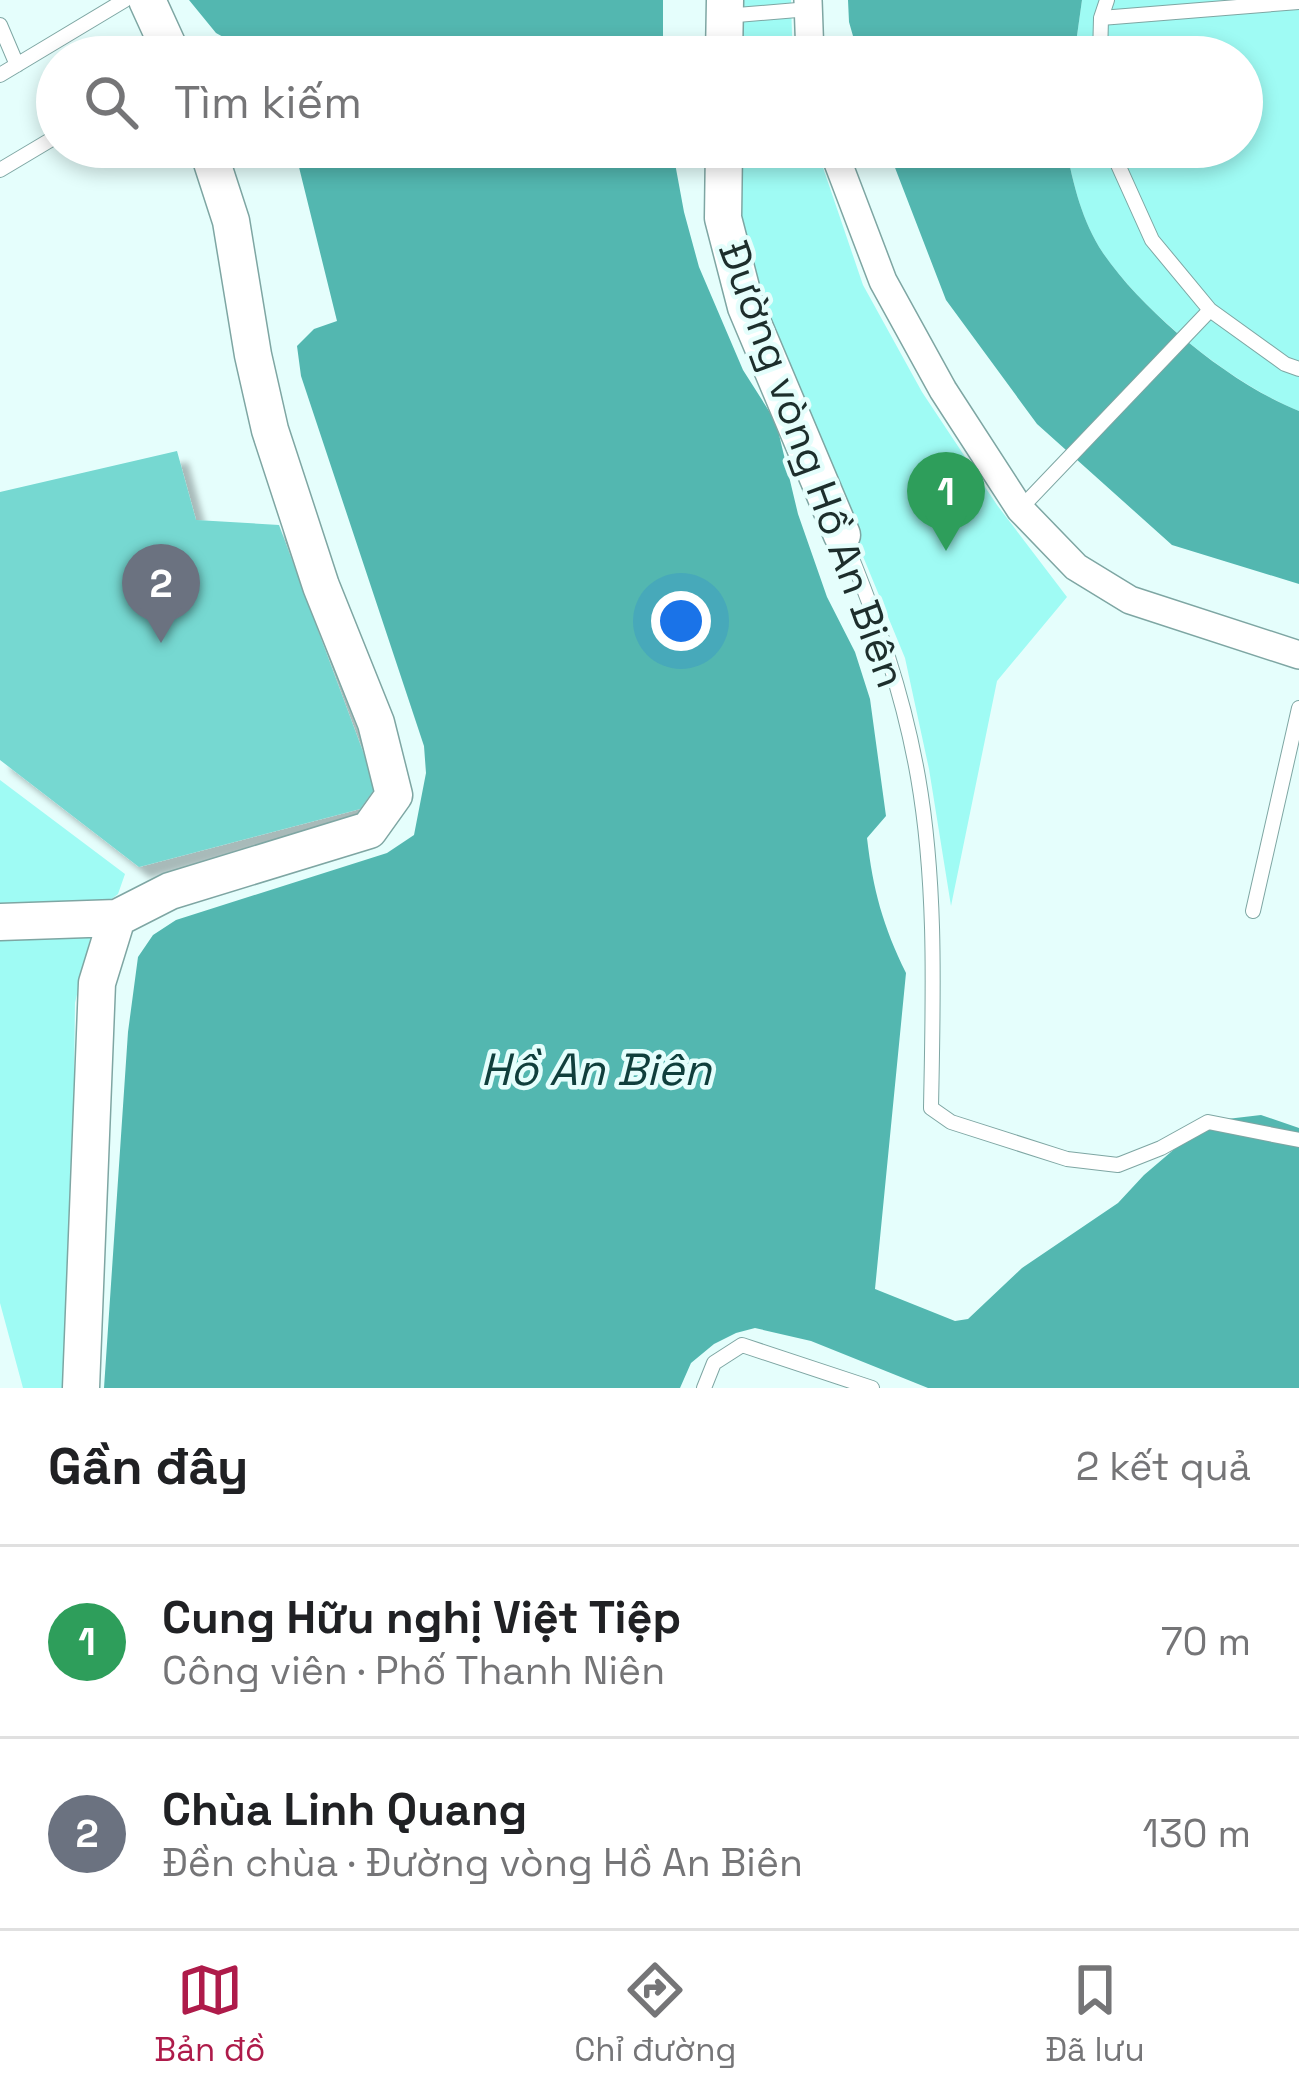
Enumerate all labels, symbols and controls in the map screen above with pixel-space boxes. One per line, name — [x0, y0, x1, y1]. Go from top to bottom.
search box — [36, 36, 1263, 168]
icon: search — [78, 69, 144, 135]
text: Tìm kiếm — [174, 74, 362, 131]
street label: Đường vòng Hồ An Biên — [707, 234, 918, 695]
pin: 1 — [907, 452, 985, 551]
pin: 2 — [122, 544, 200, 643]
your location — [651, 591, 711, 651]
water label: Hồ An Biên — [481, 1041, 713, 1098]
text: Gần đây — [48, 1434, 248, 1499]
text: 2 kết quả — [1076, 1442, 1251, 1491]
text: Cung Hữu nghị Việt Tiệp — [162, 1589, 681, 1646]
text: 1 — [78, 1617, 96, 1666]
text: 70 m — [1161, 1617, 1251, 1666]
text: Công viên · Phố Thanh Niên — [162, 1646, 665, 1695]
text: Chùa Linh Quang — [162, 1781, 527, 1838]
text: 2 — [75, 1809, 99, 1858]
text: 130 m — [1143, 1809, 1251, 1858]
text: Đền chùa · Đường vòng Hồ An Biên — [162, 1838, 803, 1887]
tab: Bản đồ — [154, 1957, 265, 2071]
tab: Chỉ đường — [574, 1957, 737, 2071]
tab: Đã lưu — [1045, 1957, 1145, 2071]

